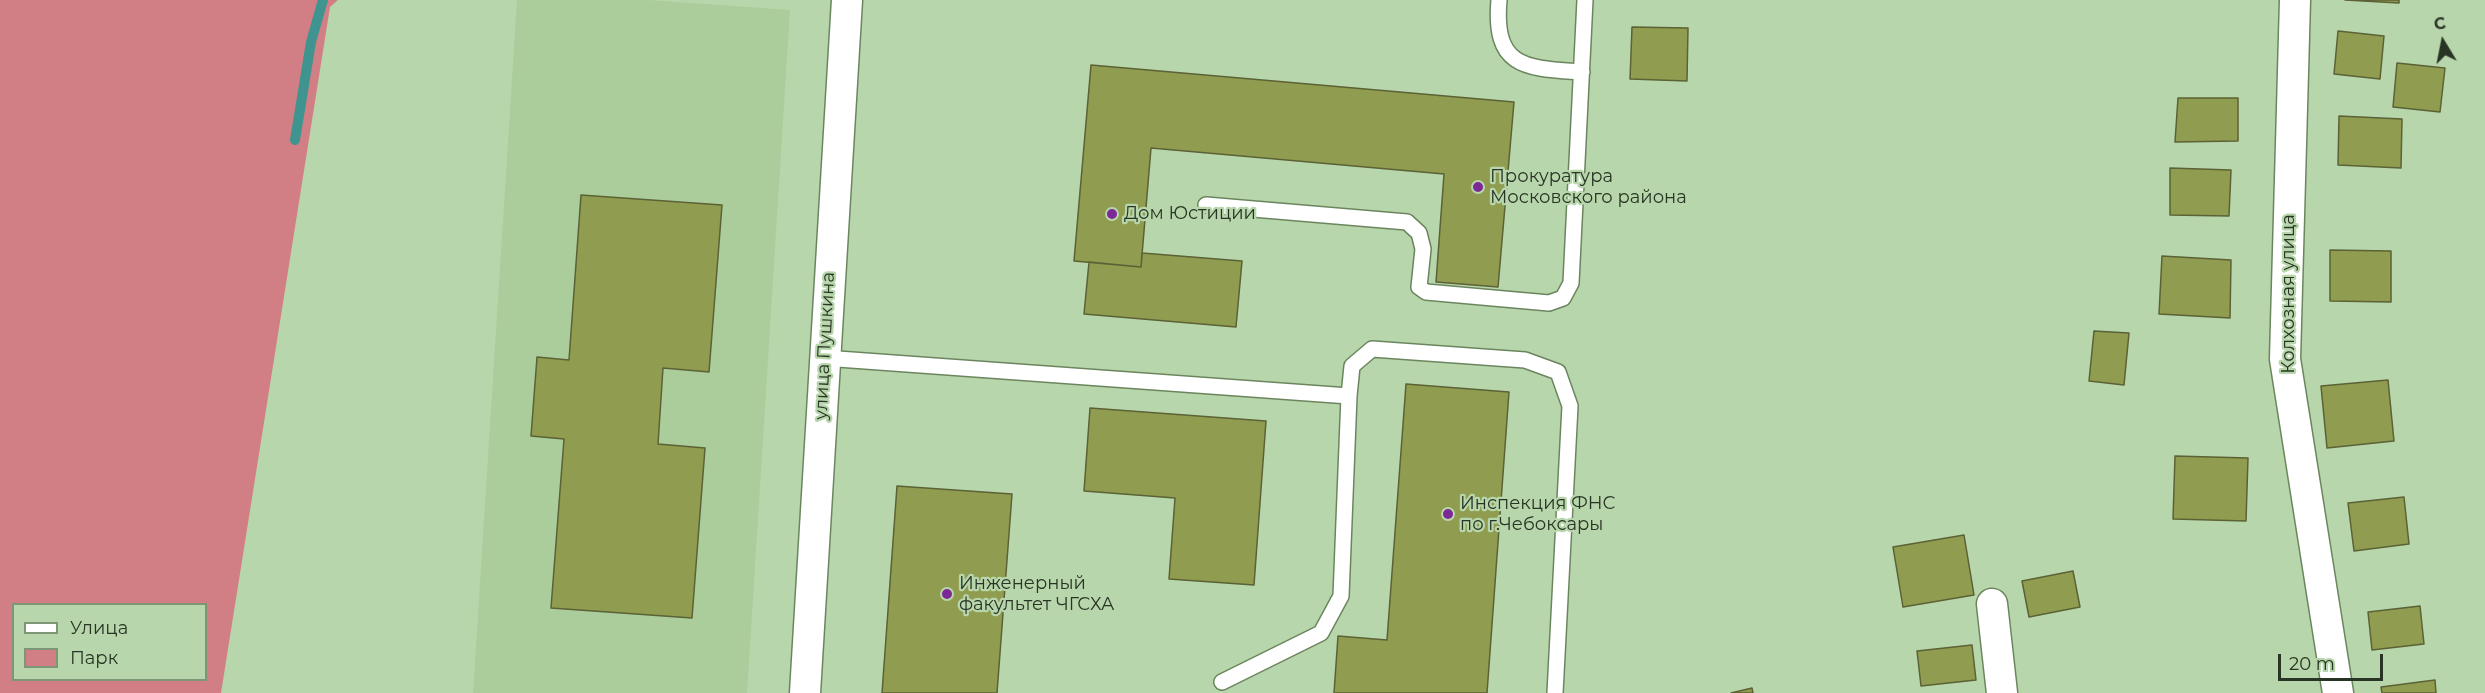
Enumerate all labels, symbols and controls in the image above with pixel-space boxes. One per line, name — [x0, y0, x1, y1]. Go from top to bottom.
north arrow — [2413, 12, 2473, 72]
text: С — [2432, 13, 2447, 34]
place label: Прокуратура Московского района — [1490, 166, 1687, 208]
marker: Прокуратура Московского района — [1471, 180, 1485, 194]
place label: Дом Юстиции — [1124, 203, 1256, 225]
marker: Дом Юстиции — [1105, 207, 1119, 221]
street label: Колхозная улица — [2278, 214, 2300, 374]
street label: улица Пушкина — [810, 272, 840, 420]
place label: Инспекция ФНС по г.Чебоксары — [1460, 493, 1615, 536]
marker: Инспекция ФНС по г.Чебоксары — [1441, 507, 1455, 521]
place label: Инженерный факультет ЧГСХА — [959, 573, 1114, 616]
marker: Инженерный факультет ЧГСХА — [940, 587, 954, 601]
legend — [12, 603, 207, 681]
text: Улица — [70, 617, 128, 639]
scale bar — [2281, 642, 2386, 680]
text: Парк — [70, 647, 118, 669]
text: 20 m — [2289, 653, 2335, 675]

